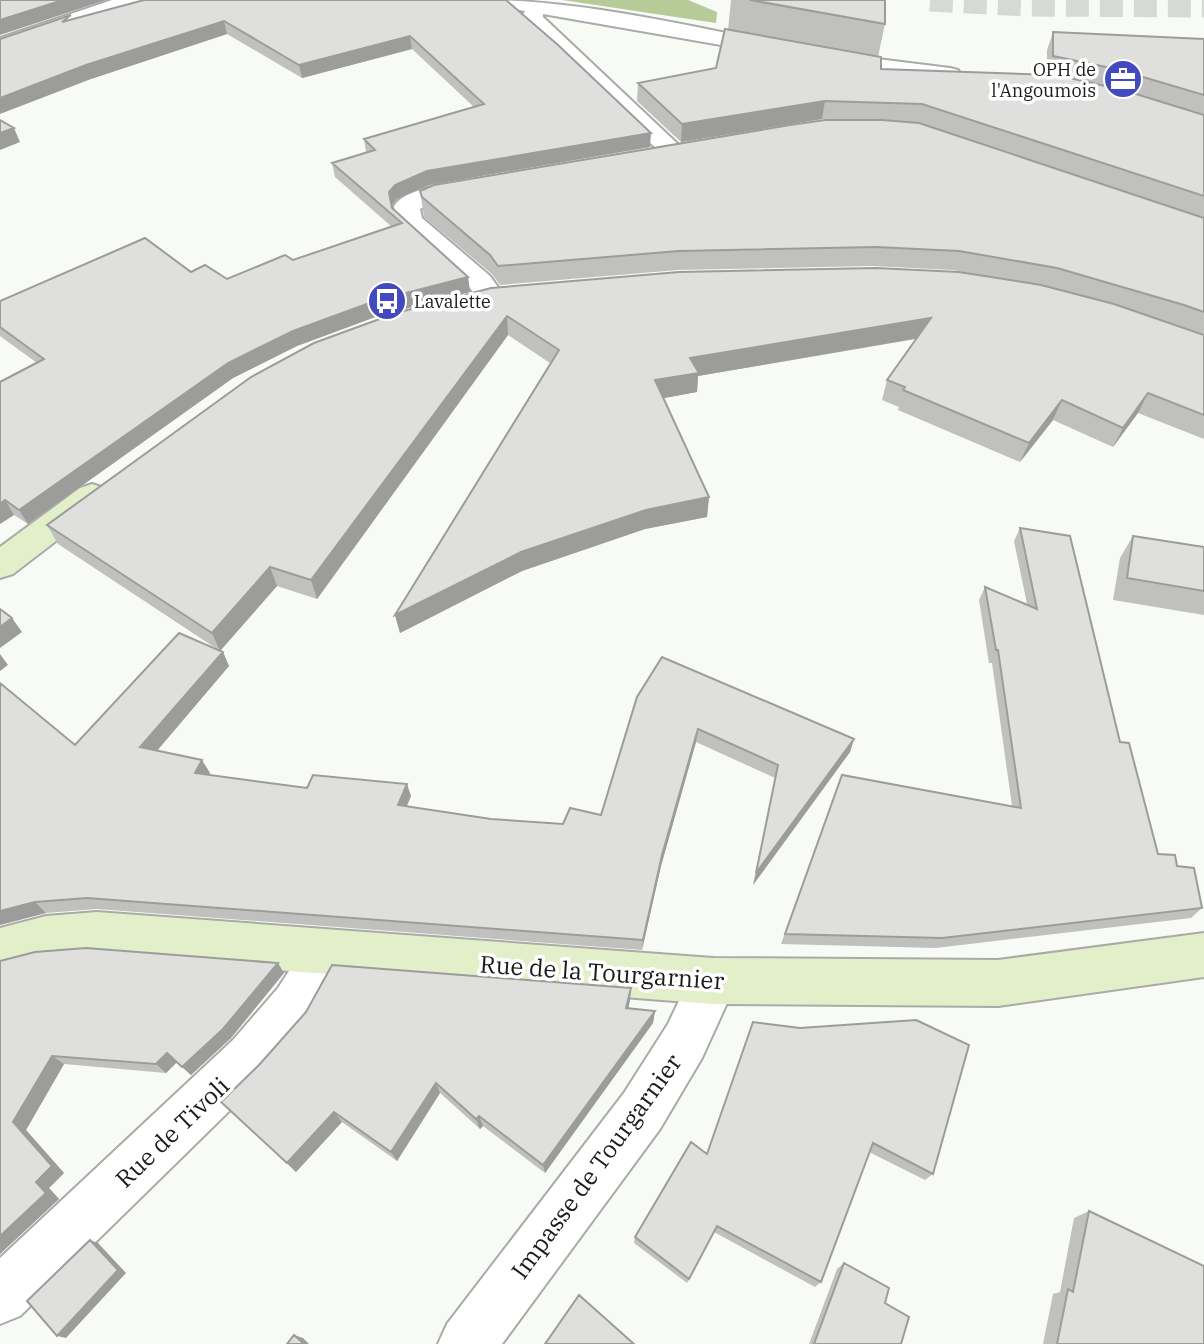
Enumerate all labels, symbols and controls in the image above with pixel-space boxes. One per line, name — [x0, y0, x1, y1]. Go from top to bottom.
place label: OPH de l'Angoumois — [991, 58, 1096, 102]
office icon: OPH de l'Angoumois — [1102, 58, 1144, 100]
bus stop icon: Lavalette — [366, 280, 408, 322]
place label: Lavalette — [414, 290, 491, 313]
street label: Rue de la Tourgarnier — [479, 947, 726, 997]
street label: Impasse de Tourgarnier — [504, 1047, 689, 1285]
street label: Rue de Tivoli — [108, 1070, 236, 1194]

